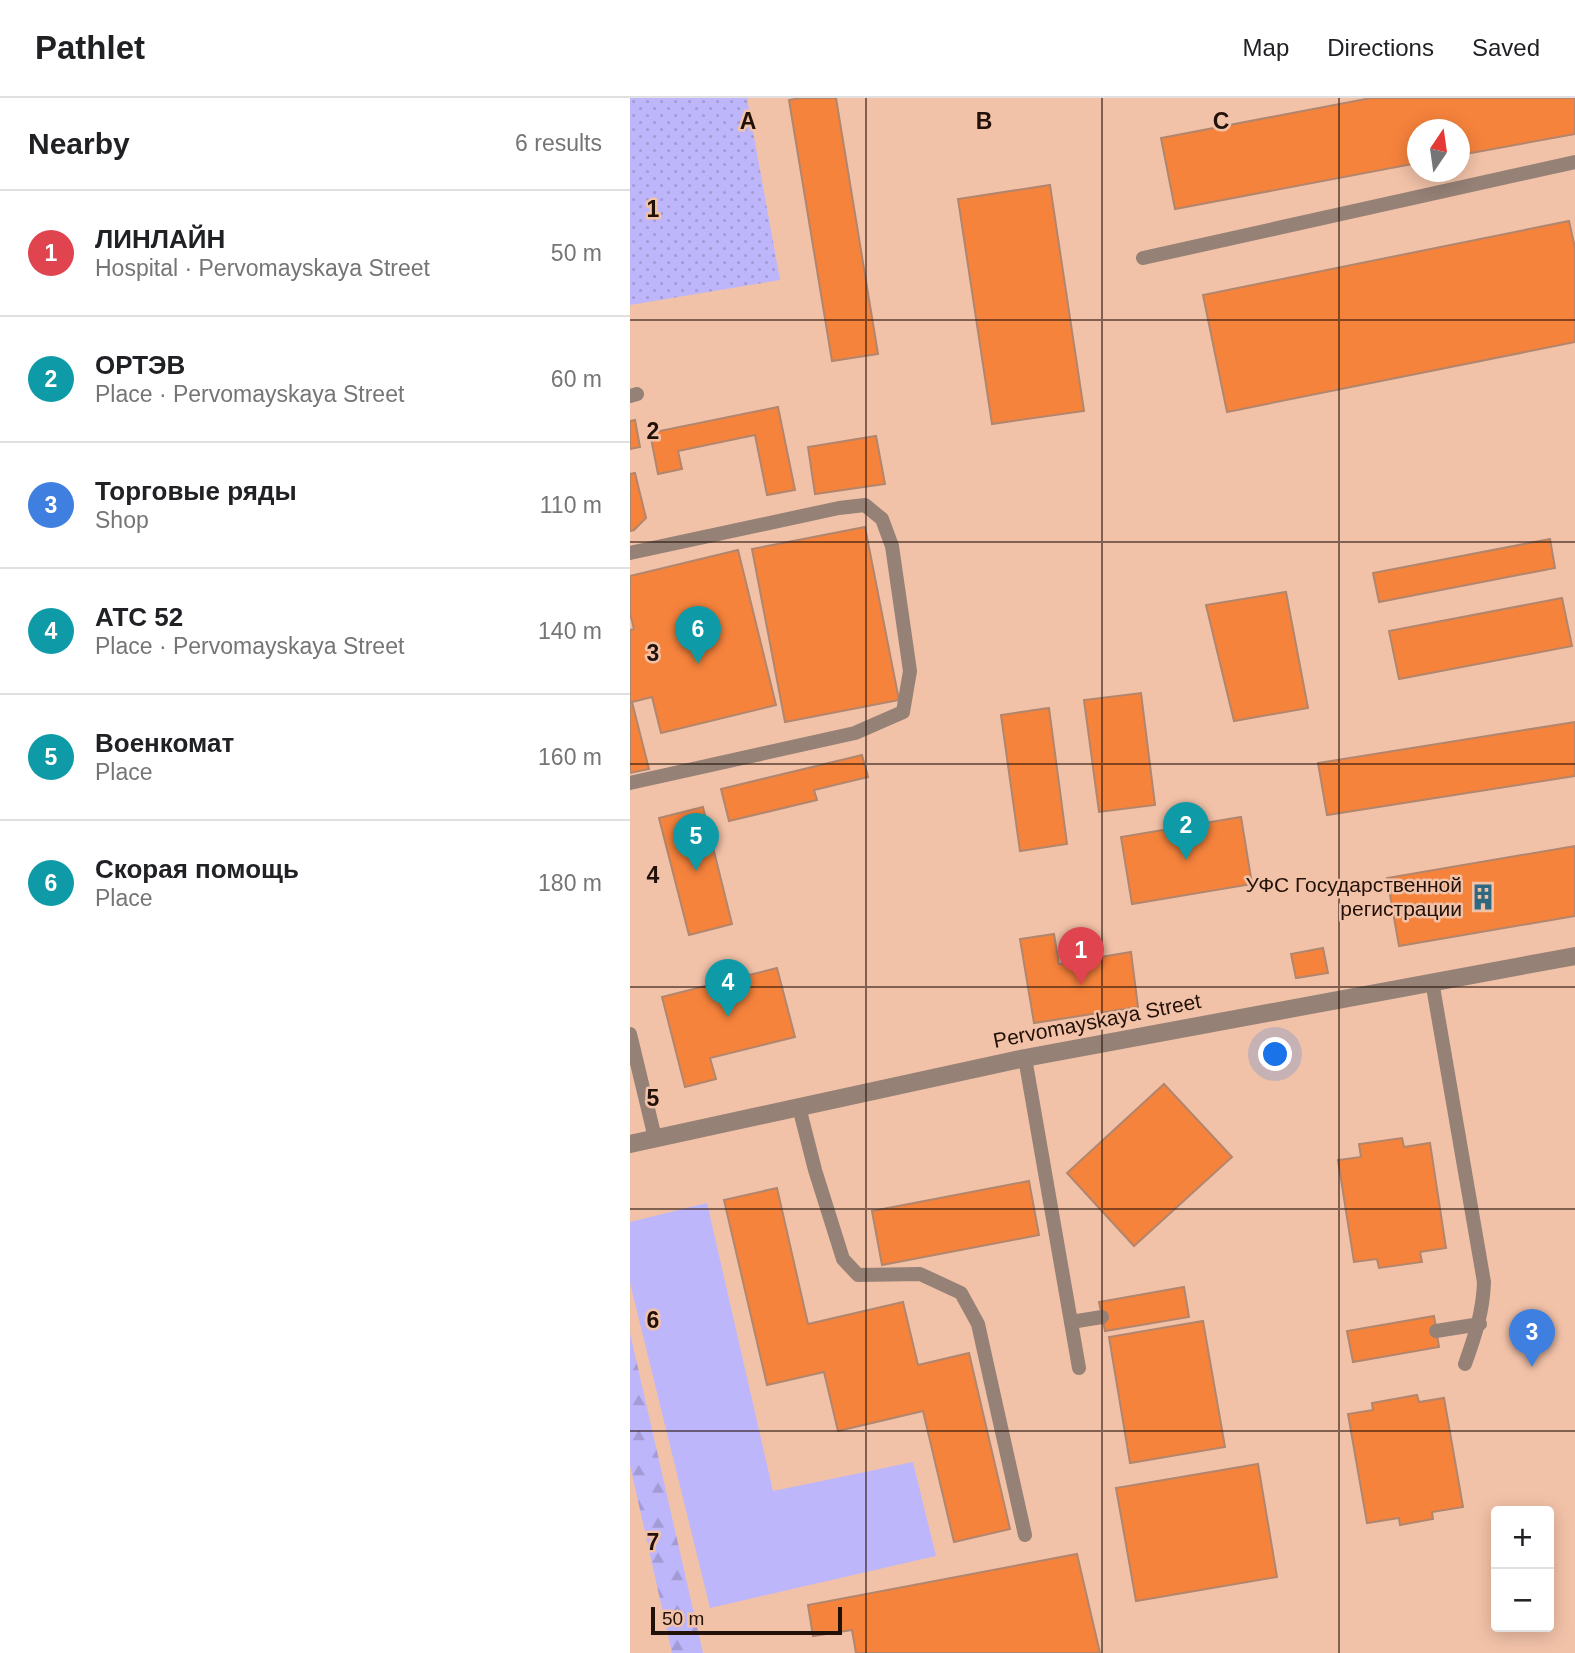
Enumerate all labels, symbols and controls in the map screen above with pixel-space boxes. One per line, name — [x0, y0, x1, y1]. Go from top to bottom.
text: Pathlet — [35, 29, 145, 66]
text: Map — [1243, 34, 1289, 61]
text: Directions — [1327, 34, 1434, 61]
text: Saved — [1472, 34, 1540, 61]
text: A — [740, 108, 756, 134]
text: B — [976, 108, 992, 134]
text: C — [1213, 108, 1229, 134]
north arrow — [1407, 119, 1470, 182]
text: Nearby — [28, 127, 130, 160]
text: 6 results — [515, 130, 602, 156]
text: 1 — [647, 196, 660, 222]
text: ЛИНЛАЙН — [95, 224, 225, 254]
text: 1 — [45, 240, 57, 266]
text: 50 m — [551, 240, 602, 266]
text: Hospital · Pervomayskaya Street — [95, 255, 430, 281]
text: ОРТЭВ — [95, 350, 185, 380]
text: 2 — [45, 366, 57, 392]
text: 60 m — [551, 366, 602, 392]
text: Place · Pervomayskaya Street — [95, 381, 404, 407]
text: 2 — [647, 418, 659, 444]
text: Торговые ряды — [95, 476, 297, 506]
text: 3 — [45, 492, 57, 518]
text: 110 m — [540, 492, 602, 518]
text: Shop — [95, 507, 149, 533]
text: АТС 52 — [95, 602, 183, 632]
pin: 6 — [675, 606, 721, 664]
text: 4 — [45, 618, 57, 644]
text: 140 m — [538, 618, 602, 644]
text: Place · Pervomayskaya Street — [95, 633, 404, 659]
text: 3 — [647, 640, 659, 666]
text: Военкомат — [95, 728, 234, 758]
text: 5 — [45, 744, 57, 770]
text: 160 m — [538, 744, 602, 770]
text: Place — [95, 759, 153, 785]
pin: 2 — [1163, 802, 1209, 860]
pin: 5 — [673, 813, 719, 871]
text: Скорая помощь — [95, 854, 299, 884]
text: 4 — [647, 862, 660, 888]
text: 6 — [45, 870, 57, 896]
text: 180 m — [538, 870, 602, 896]
place label: УФС Государственной регистрации — [1246, 873, 1462, 920]
building icon: УФС Государственной регистрации — [1468, 882, 1498, 912]
text: Place — [95, 885, 153, 911]
pin: 1 — [1058, 927, 1104, 985]
pin: 4 — [705, 959, 751, 1017]
street label: Pervomayskaya Street — [991, 989, 1203, 1052]
your location — [1258, 1037, 1292, 1071]
text: 5 — [647, 1085, 660, 1111]
text: 6 — [647, 1307, 659, 1333]
pin: 3 — [1509, 1309, 1555, 1367]
map controls — [1491, 1506, 1554, 1632]
button: + — [1491, 1506, 1554, 1569]
text: 7 — [647, 1529, 659, 1555]
button: − — [1491, 1569, 1554, 1632]
scale bar — [651, 1604, 842, 1636]
text: 50 m — [662, 1608, 704, 1629]

